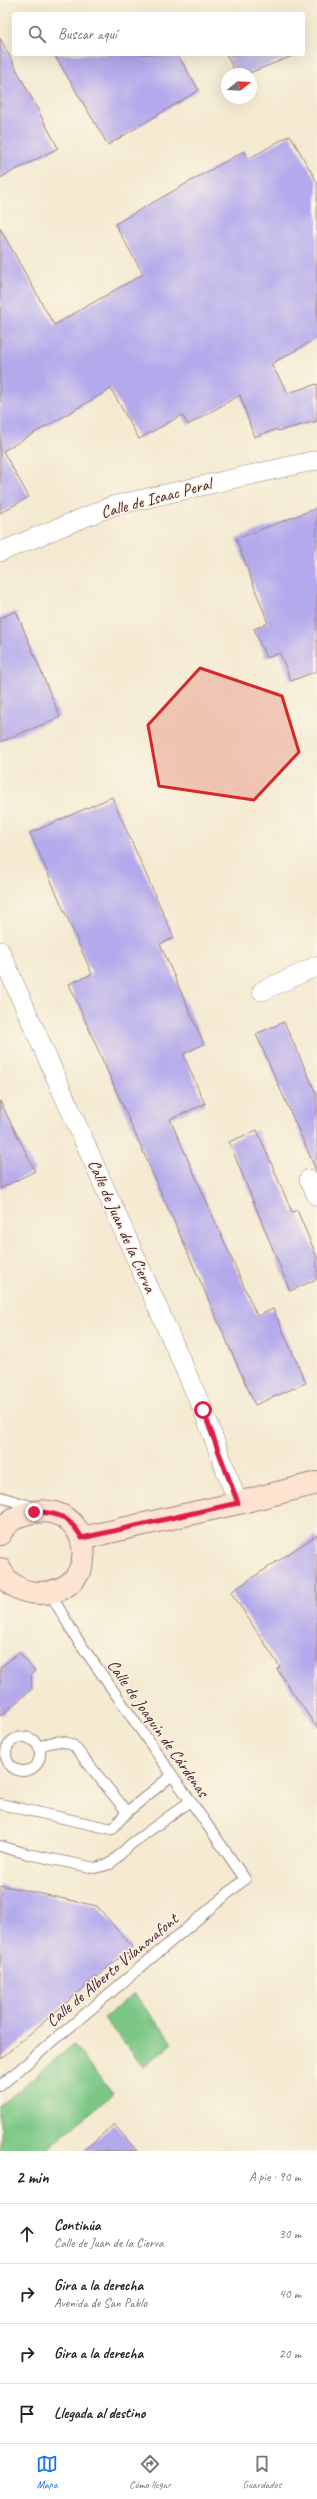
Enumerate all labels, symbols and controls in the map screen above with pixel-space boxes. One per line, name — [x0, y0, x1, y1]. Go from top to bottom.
search box — [12, 12, 305, 56]
icon: search — [26, 23, 48, 45]
text: Buscar aquí — [58, 25, 117, 44]
north arrow — [221, 68, 257, 104]
street label: Calle de Isaac Peral — [98, 472, 217, 523]
street label: Calle de Juan de la Cierva — [83, 1156, 161, 1297]
route start — [194, 1401, 212, 1419]
route end — [25, 1503, 43, 1521]
street label: Calle de Joaquín de Cárdenas — [103, 1655, 215, 1803]
street label: Calle de Alberto Vilanovafont — [42, 1907, 184, 2031]
text: 2 min — [16, 2167, 49, 2188]
text: A pie · 90 m — [249, 2169, 301, 2185]
text: Continúa — [54, 2216, 101, 2235]
icon: ahead — [16, 2223, 38, 2245]
text: 30 m — [279, 2226, 301, 2242]
text: Calle de Juan de la Cierva — [54, 2235, 164, 2251]
text: Gira a la derecha — [54, 2276, 143, 2295]
icon: right — [16, 2283, 38, 2305]
text: 40 m — [279, 2286, 301, 2302]
text: Avenida de San Pablo — [54, 2295, 147, 2311]
icon: right — [16, 2343, 38, 2365]
text: Gira a la derecha — [54, 2344, 143, 2363]
text: 20 m — [279, 2346, 301, 2362]
icon: arrive — [16, 2403, 38, 2425]
text: Llegada al destino — [54, 2404, 145, 2423]
tab: Mapa — [36, 2453, 58, 2491]
tab: Cómo llegar — [129, 2453, 171, 2491]
tab: Guardados — [243, 2453, 281, 2491]

